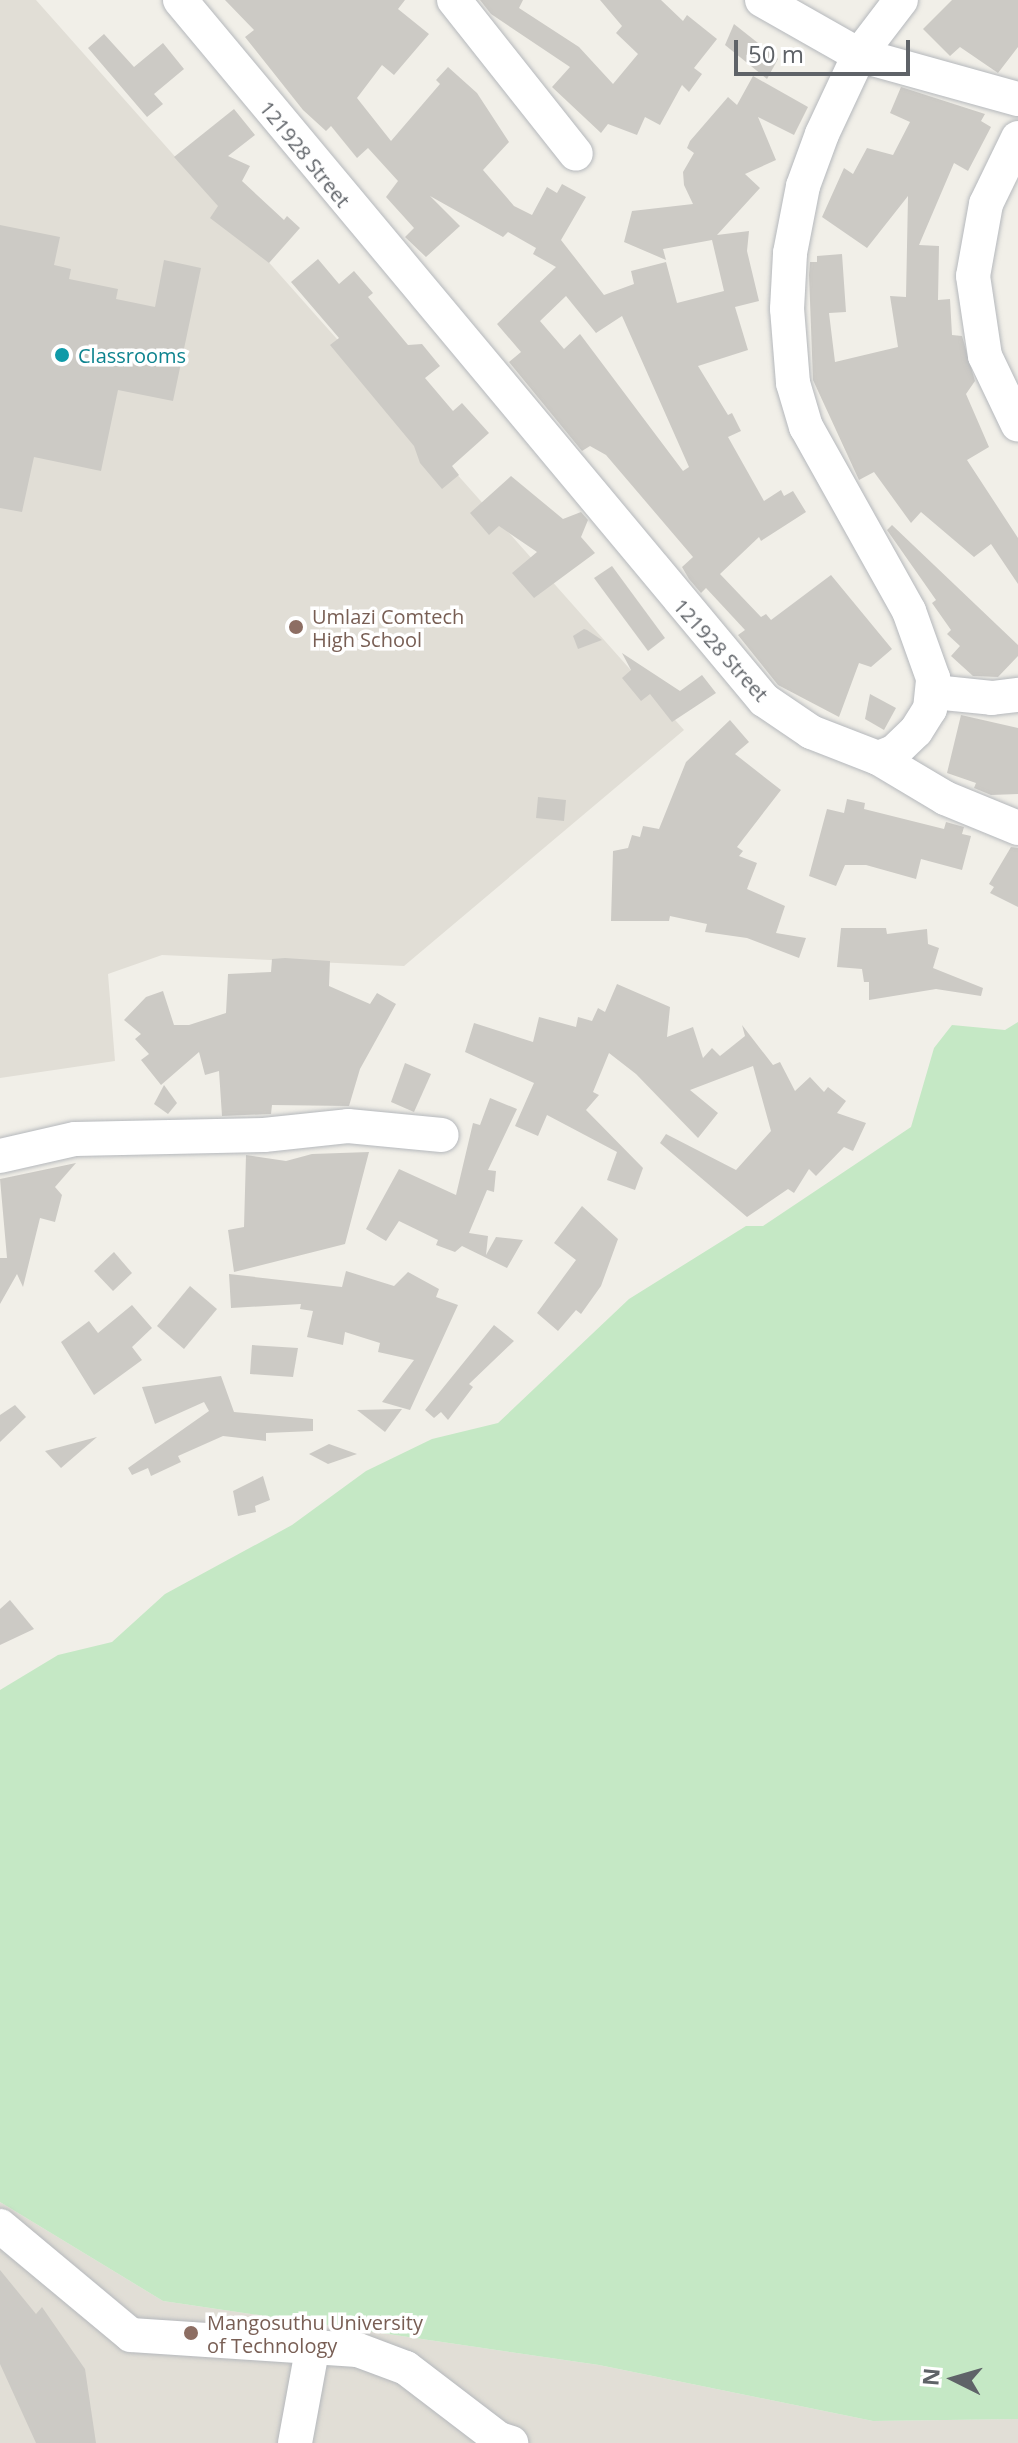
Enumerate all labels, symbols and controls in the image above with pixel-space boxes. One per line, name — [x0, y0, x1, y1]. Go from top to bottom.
scale bar — [738, 24, 914, 74]
text: 50 m — [748, 37, 804, 70]
street label: 121928 Street — [255, 96, 355, 212]
place label: Classrooms — [78, 343, 186, 367]
marker: Classrooms — [53, 346, 71, 364]
street label: 121928 Street — [669, 594, 773, 706]
place label: Umlazi Comtech High School — [312, 604, 464, 651]
marker: Umlazi Comtech High School — [287, 618, 305, 636]
place label: Mangosuthu University of Technology — [207, 2310, 423, 2357]
marker: Mangosuthu University of Technology — [182, 2324, 200, 2342]
north arrow — [914, 2339, 994, 2419]
text: N — [914, 2367, 946, 2387]

